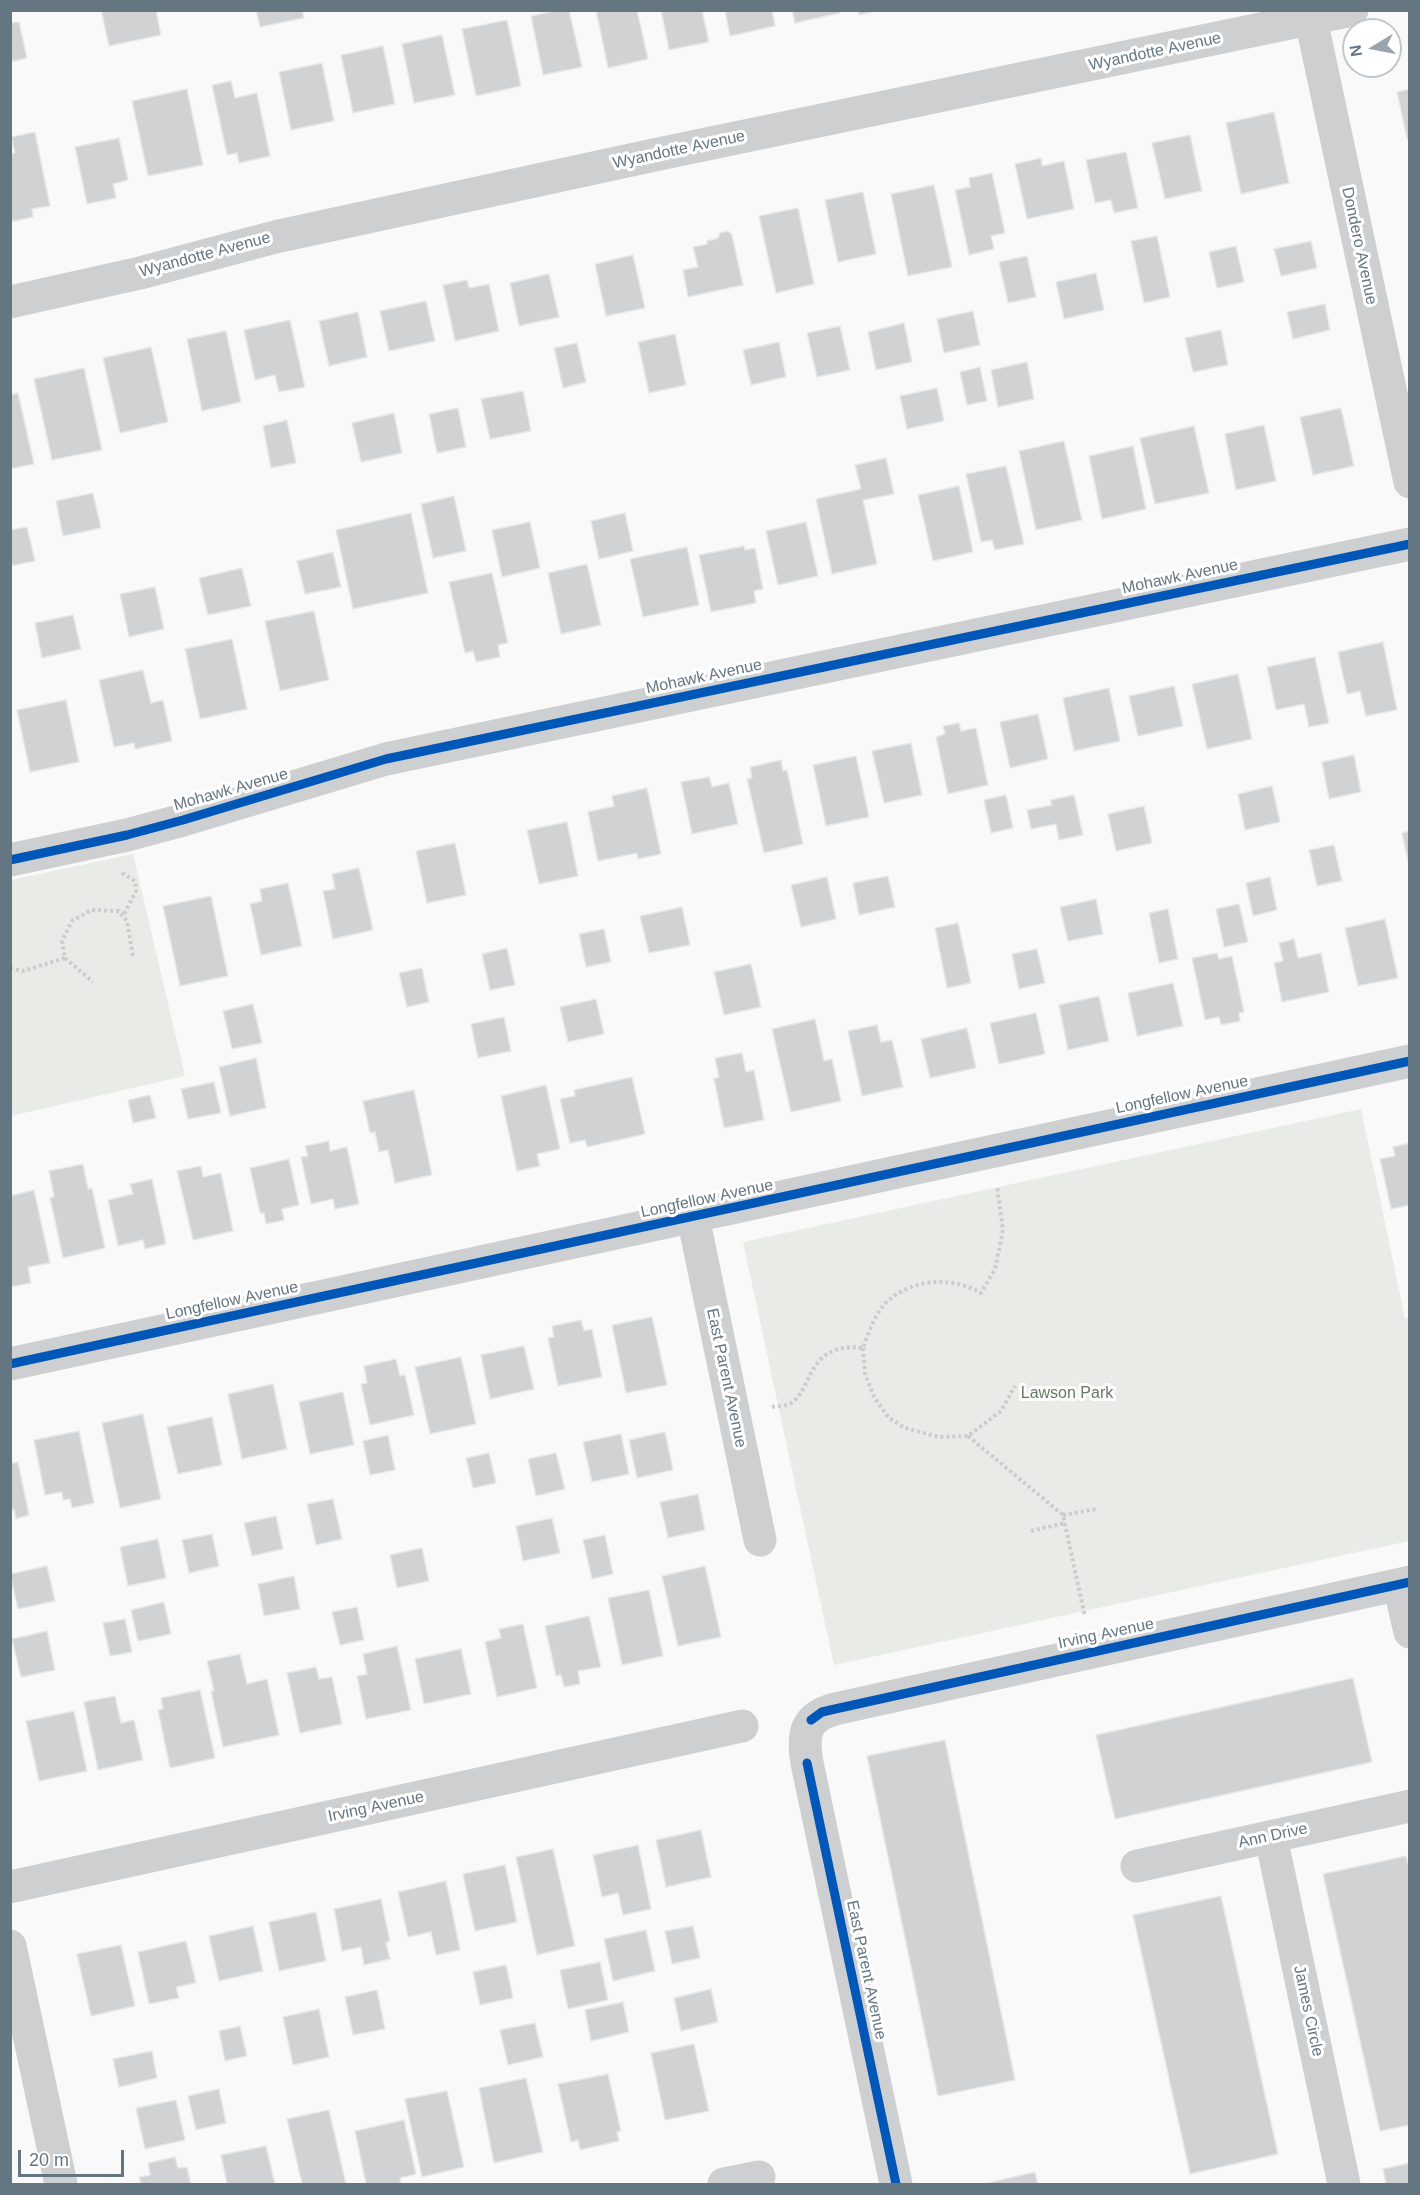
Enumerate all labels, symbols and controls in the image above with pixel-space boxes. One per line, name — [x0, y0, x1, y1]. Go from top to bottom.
north arrow — [1342, 18, 1402, 78]
street label: Wyandotte Avenue — [1087, 29, 1223, 75]
text: N — [1346, 44, 1365, 58]
street label: Wyandotte Avenue — [611, 127, 747, 173]
street label: Dondero Avenue — [1337, 185, 1381, 307]
street label: Wyandotte Avenue — [137, 228, 273, 282]
street label: Mohawk Avenue — [1120, 555, 1240, 599]
street label: Mohawk Avenue — [644, 655, 764, 699]
street label: Mohawk Avenue — [172, 765, 290, 815]
street label: Longfellow Avenue — [1114, 1072, 1250, 1118]
street label: Longfellow Avenue — [639, 1176, 775, 1222]
street label: Longfellow Avenue — [164, 1278, 300, 1324]
street label: East Parent Avenue — [702, 1307, 750, 1449]
park label: Lawson Park — [1021, 1384, 1113, 1404]
street label: Irving Avenue — [1056, 1614, 1156, 1654]
street label: Irving Avenue — [326, 1787, 426, 1827]
street label: Ann Drive — [1237, 1819, 1309, 1853]
street label: East Parent Avenue — [842, 1899, 890, 2041]
street label: James Circle — [1289, 1964, 1327, 2058]
scale bar — [21, 2138, 128, 2176]
text: 20 m — [29, 2150, 69, 2170]

